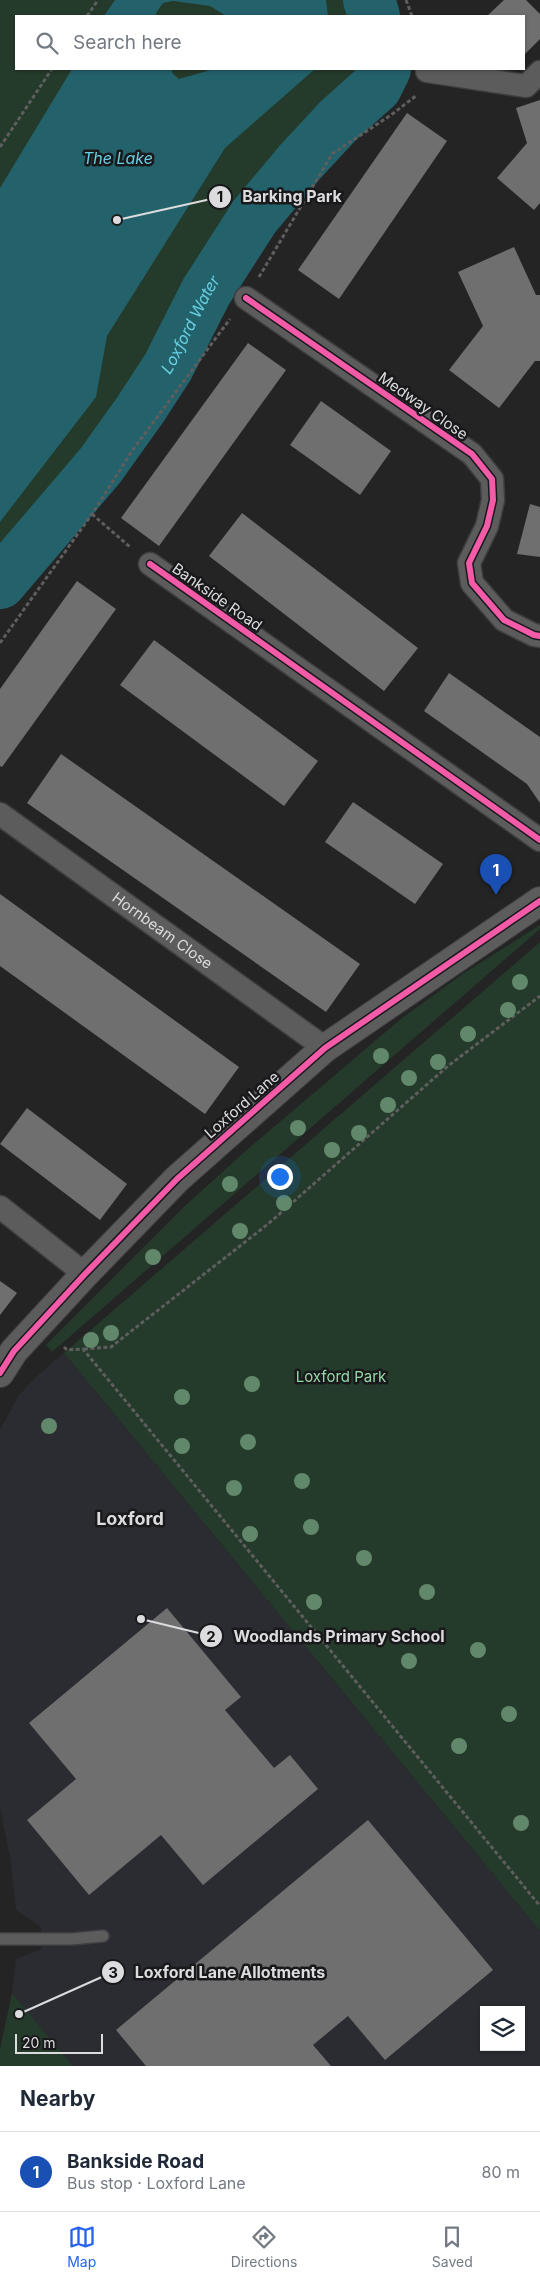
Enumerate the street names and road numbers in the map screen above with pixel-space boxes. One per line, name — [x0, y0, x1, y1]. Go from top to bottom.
street label: Medway Close — [375, 368, 472, 443]
street label: Bankside Road — [169, 559, 266, 635]
street label: Hornbeam Close — [109, 888, 216, 973]
street label: Loxford Lane — [200, 1067, 283, 1142]

